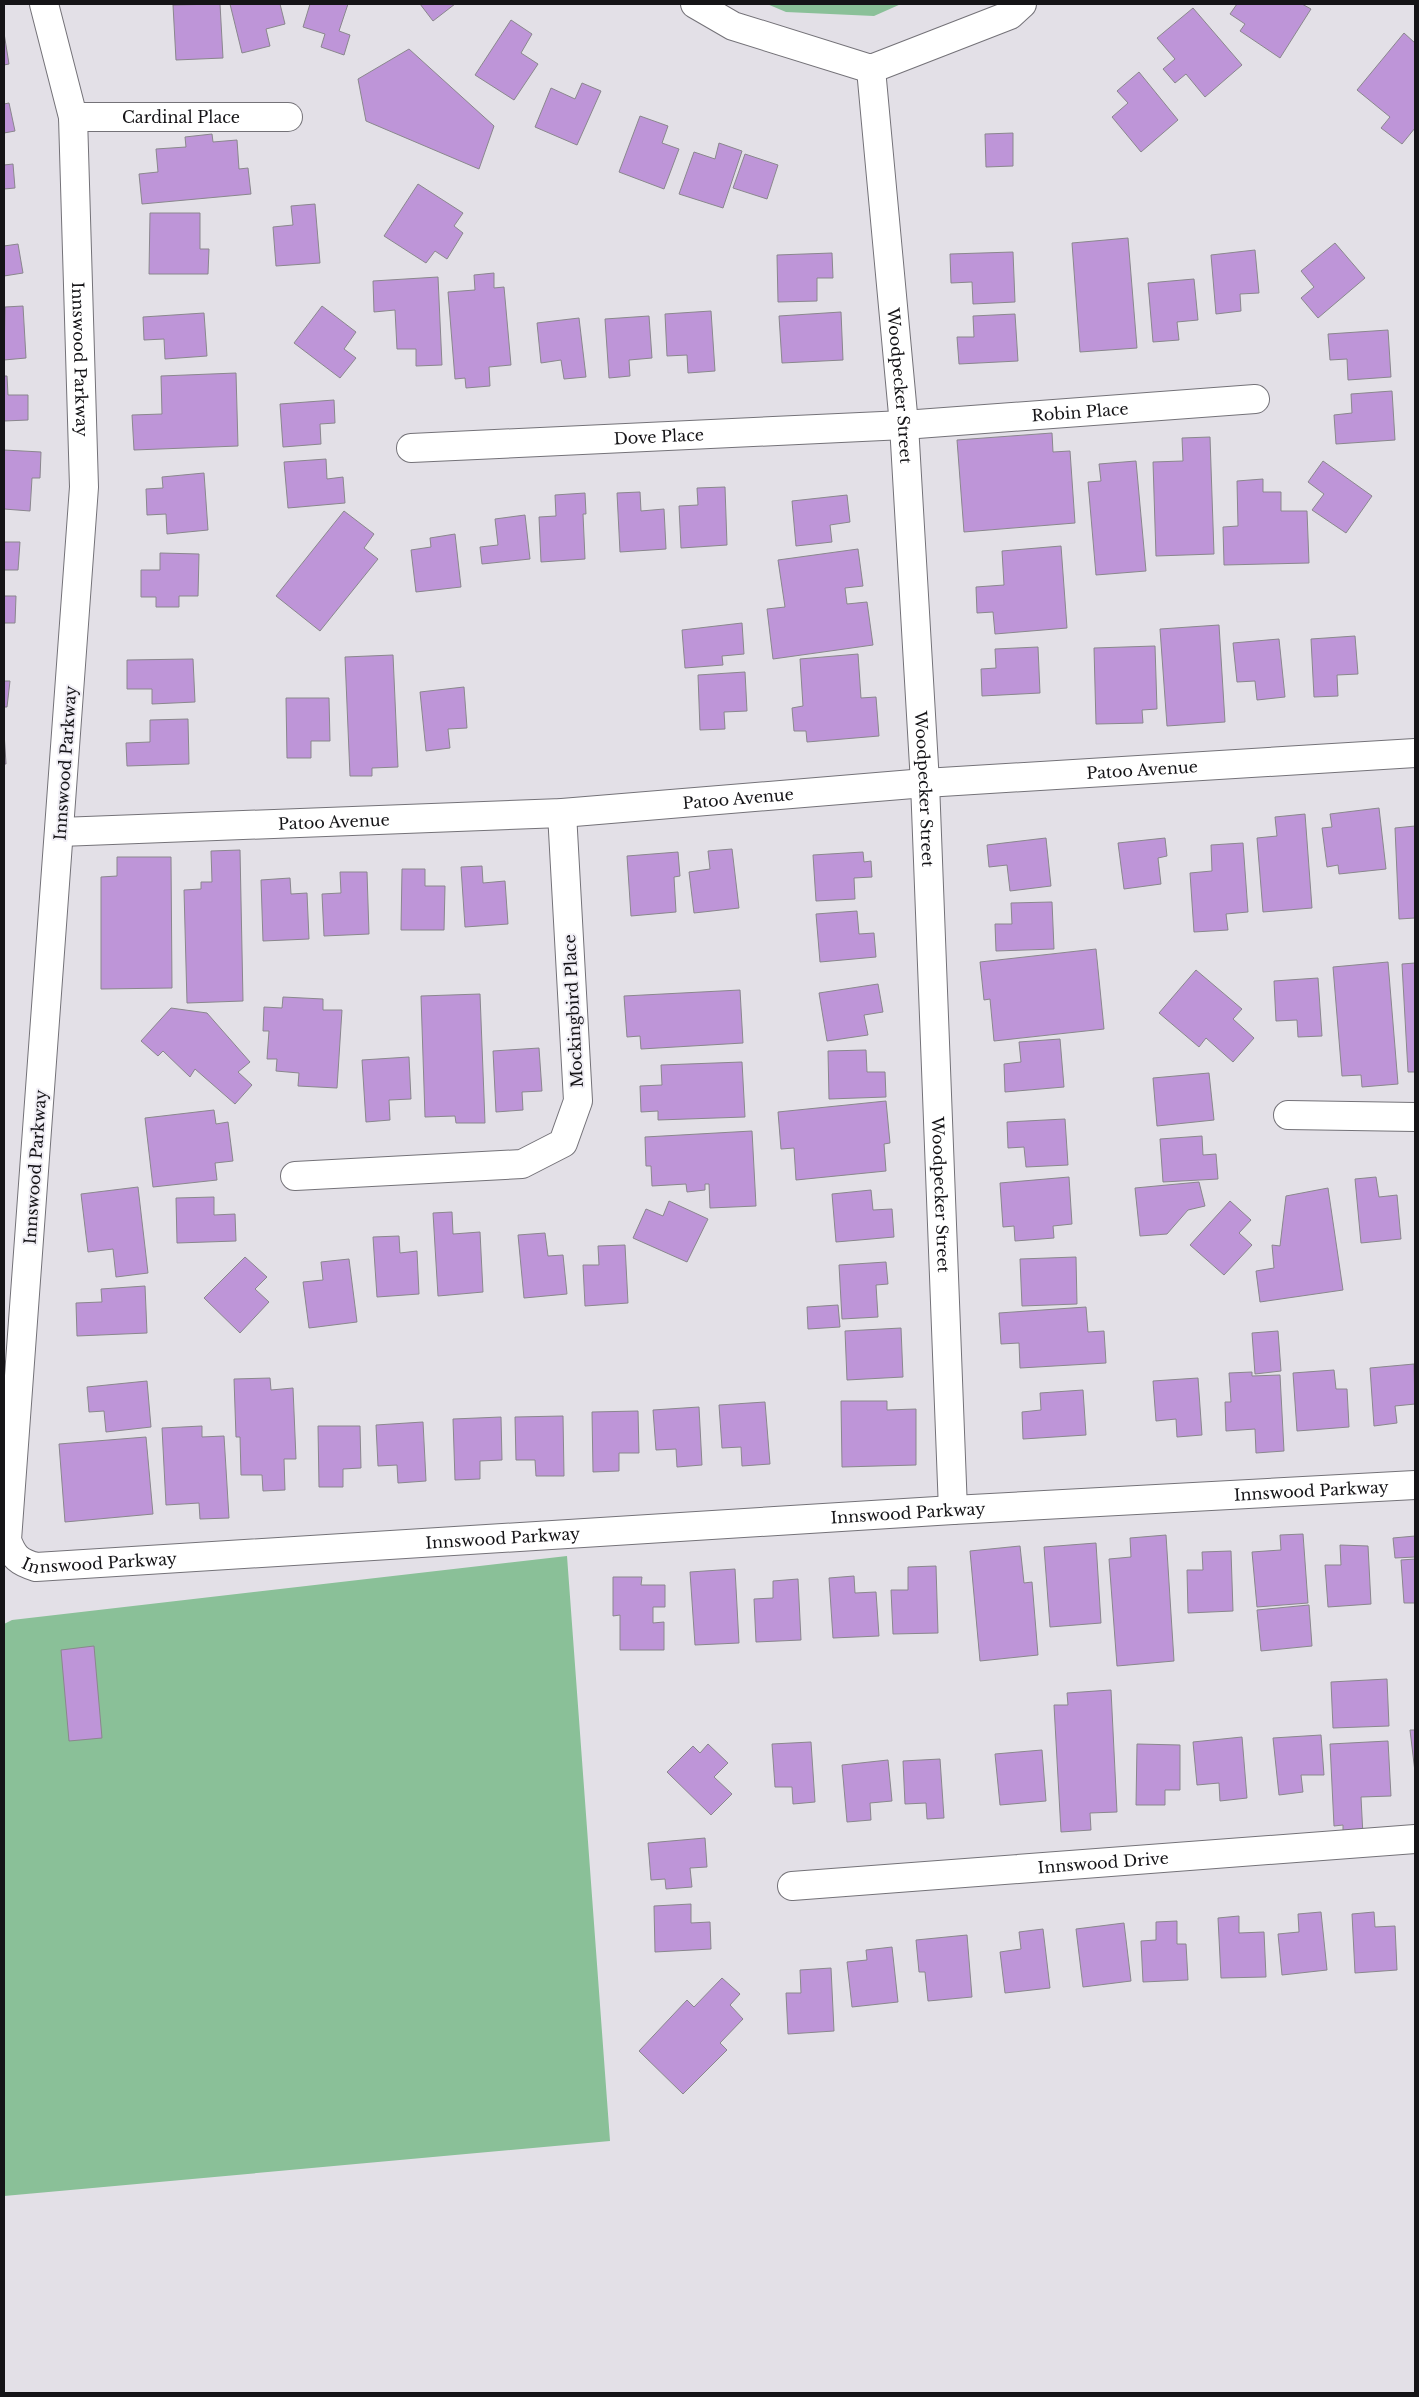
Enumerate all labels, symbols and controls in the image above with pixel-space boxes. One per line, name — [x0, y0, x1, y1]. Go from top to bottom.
street label: Cardinal Place — [122, 107, 240, 127]
street label: Innswood Parkway — [68, 281, 93, 438]
street label: Woodpecker Street — [883, 306, 916, 464]
street label: Robin Place — [1031, 398, 1129, 426]
street label: Dove Place — [613, 424, 704, 449]
street label: Innswood Parkway — [50, 684, 80, 841]
street label: Woodpecker Street — [911, 709, 938, 867]
street label: Patoo Avenue — [1086, 756, 1198, 783]
street label: Patoo Avenue — [682, 784, 794, 813]
street label: Patoo Avenue — [278, 810, 390, 834]
street label: Mockingbird Place — [559, 934, 587, 1088]
street label: Innswood Parkway — [20, 1088, 50, 1245]
street label: Woodpecker Street — [928, 1115, 954, 1273]
street label: Innswood Parkway — [1233, 1476, 1390, 1505]
street label: Innswood Parkway — [830, 1498, 987, 1528]
street label: Innswood Parkway — [425, 1523, 581, 1553]
street label: Innswood Parkway — [19, 1548, 178, 1578]
street label: Innswood Drive — [1037, 1848, 1169, 1877]

